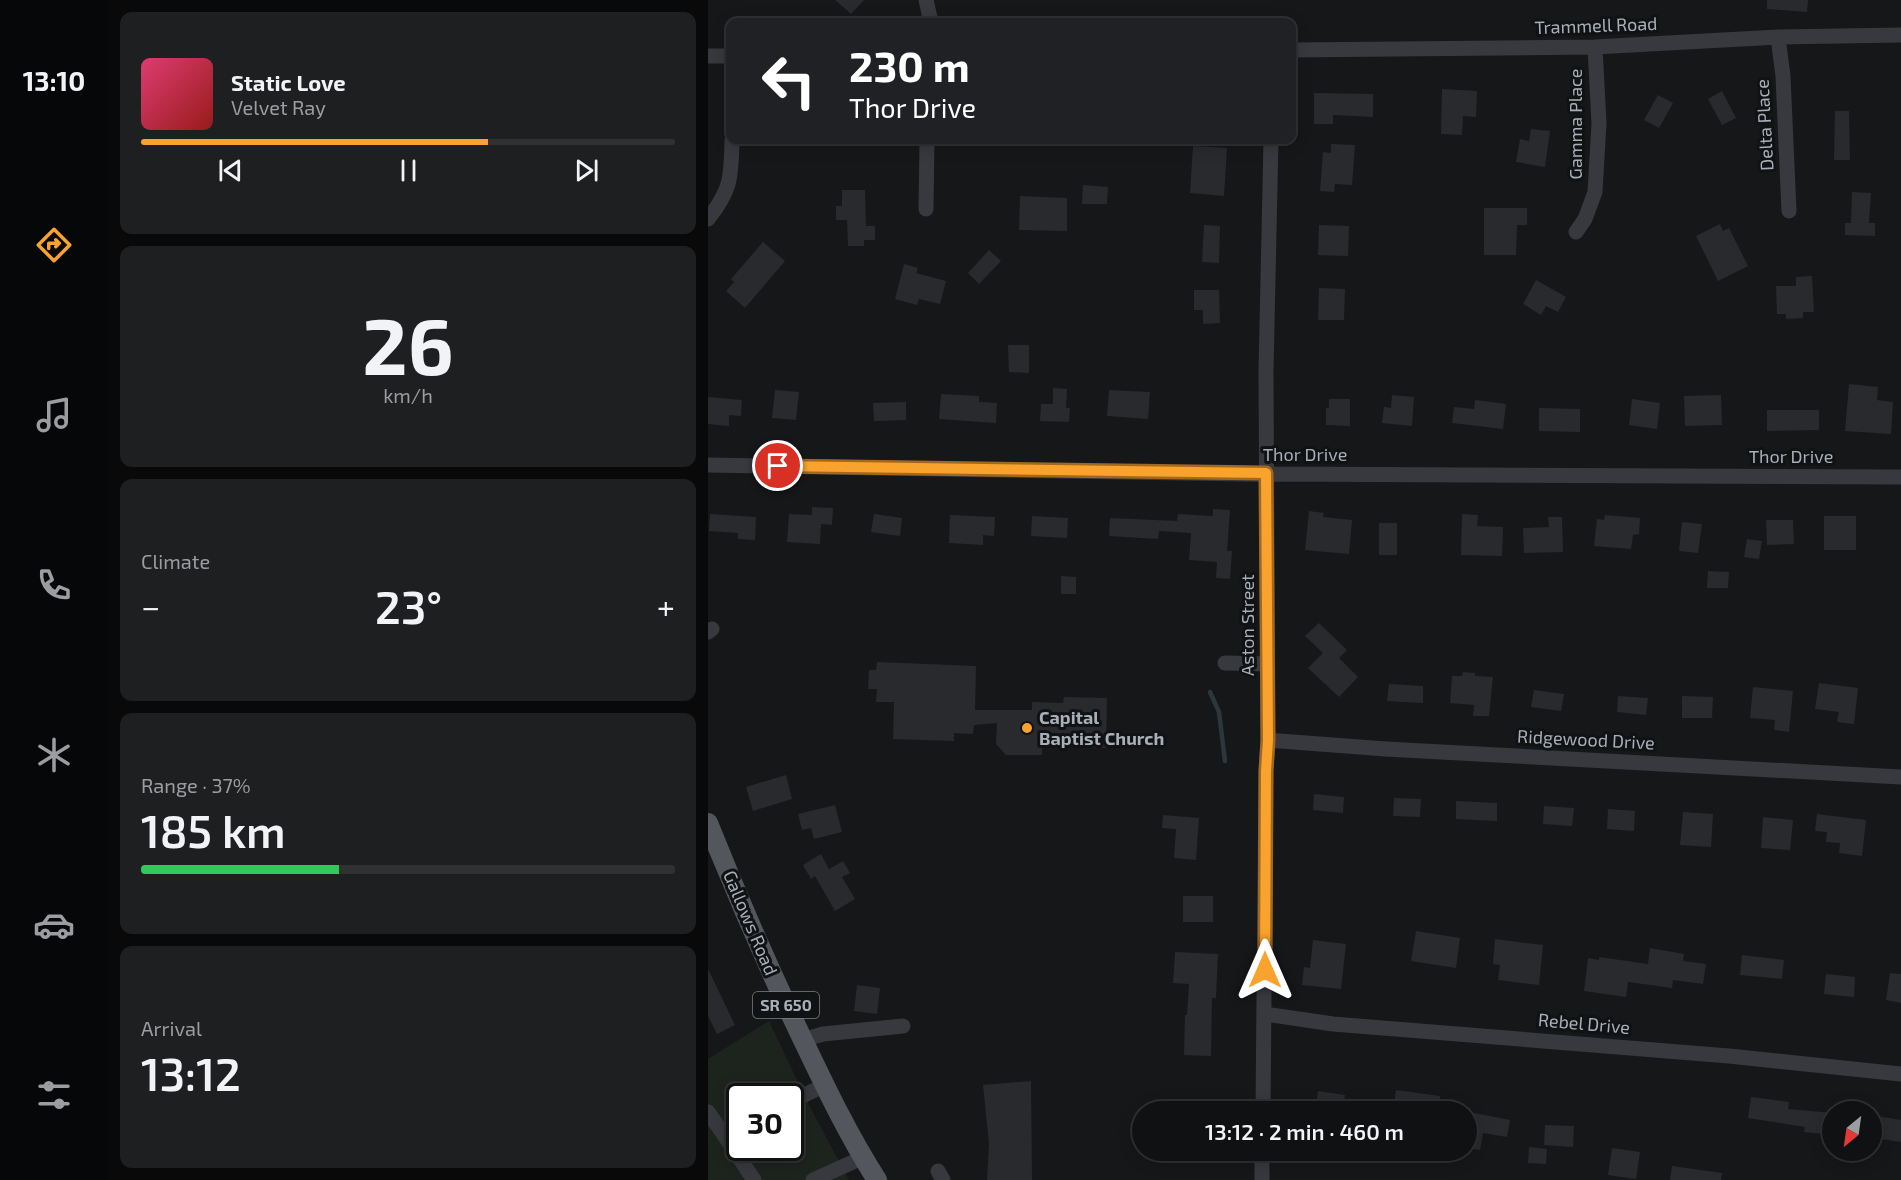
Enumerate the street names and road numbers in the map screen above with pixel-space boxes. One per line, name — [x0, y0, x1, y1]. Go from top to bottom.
street label: Trammell Road — [1534, 12, 1658, 38]
street label: Gamma Place — [1564, 69, 1586, 179]
street label: Delta Place — [1751, 79, 1777, 171]
street label: Thor Drive — [1263, 443, 1347, 465]
street label: Thor Drive — [1749, 445, 1833, 467]
street label: Aston Street — [1236, 574, 1258, 676]
street label: Ridgewood Drive — [1517, 724, 1655, 754]
street label: Gallows Road — [719, 867, 783, 978]
road number: SR 650 — [753, 992, 819, 1018]
street label: Rebel Drive — [1537, 1008, 1631, 1038]

